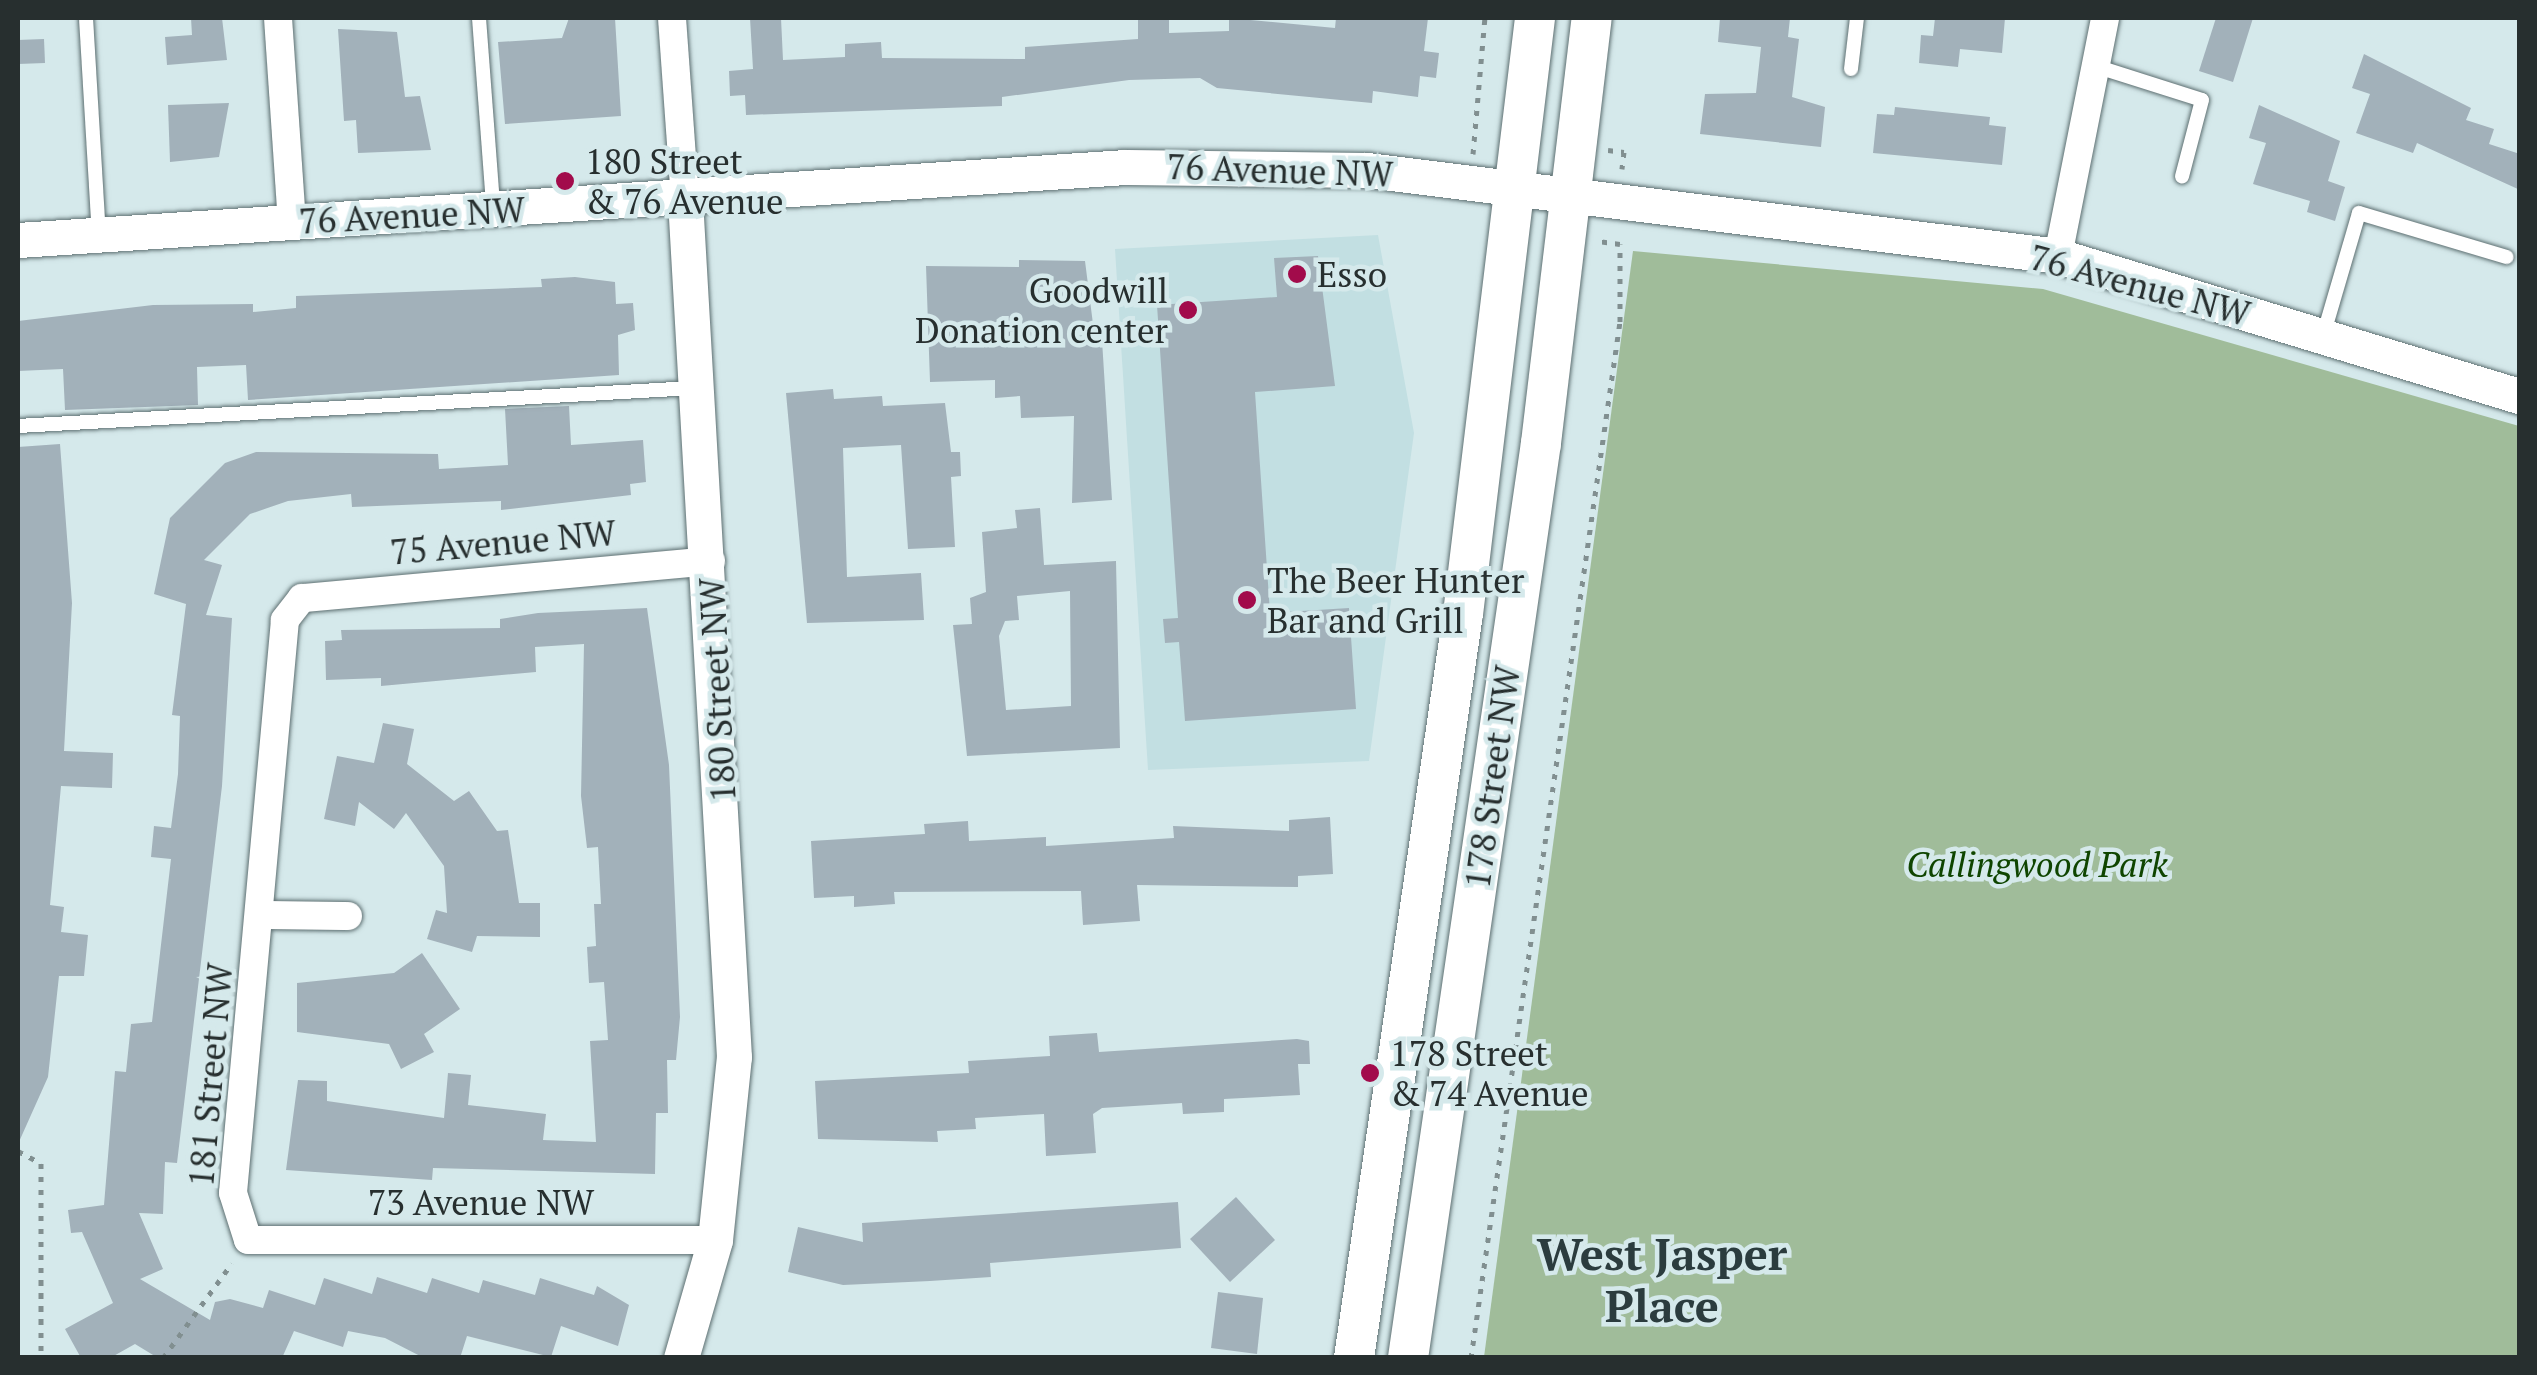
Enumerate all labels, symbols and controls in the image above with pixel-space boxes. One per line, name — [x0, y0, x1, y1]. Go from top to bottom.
place label: 180 Street & 76 Avenue — [585, 140, 784, 222]
street label: 76 Avenue NW — [1166, 145, 1394, 195]
marker: 180 Street & 76 Avenue — [554, 170, 576, 192]
street label: 76 Avenue NW — [297, 188, 527, 242]
street label: 76 Avenue NW — [2025, 235, 2255, 335]
place label: Esso — [1317, 253, 1387, 295]
marker: Esso — [1286, 263, 1308, 285]
place label: Goodwill Donation center — [915, 269, 1168, 351]
marker: Goodwill Donation center — [1177, 299, 1199, 321]
street label: 75 Avenue NW — [388, 511, 618, 573]
place label: The Beer Hunter Bar and Grill — [1267, 559, 1524, 641]
street label: 180 Street NW — [690, 577, 744, 803]
marker: The Beer Hunter Bar and Grill — [1236, 589, 1258, 611]
street label: 178 Street NW — [1456, 663, 1528, 891]
park label: Callingwood Park — [1906, 843, 2168, 885]
street label: 181 Street NW — [179, 961, 241, 1189]
place label: 178 Street & 74 Avenue — [1390, 1032, 1589, 1114]
marker: 178 Street & 74 Avenue — [1359, 1062, 1381, 1084]
street label: 73 Avenue NW — [367, 1181, 595, 1223]
district label: West Jasper Place — [1537, 1227, 1787, 1333]

